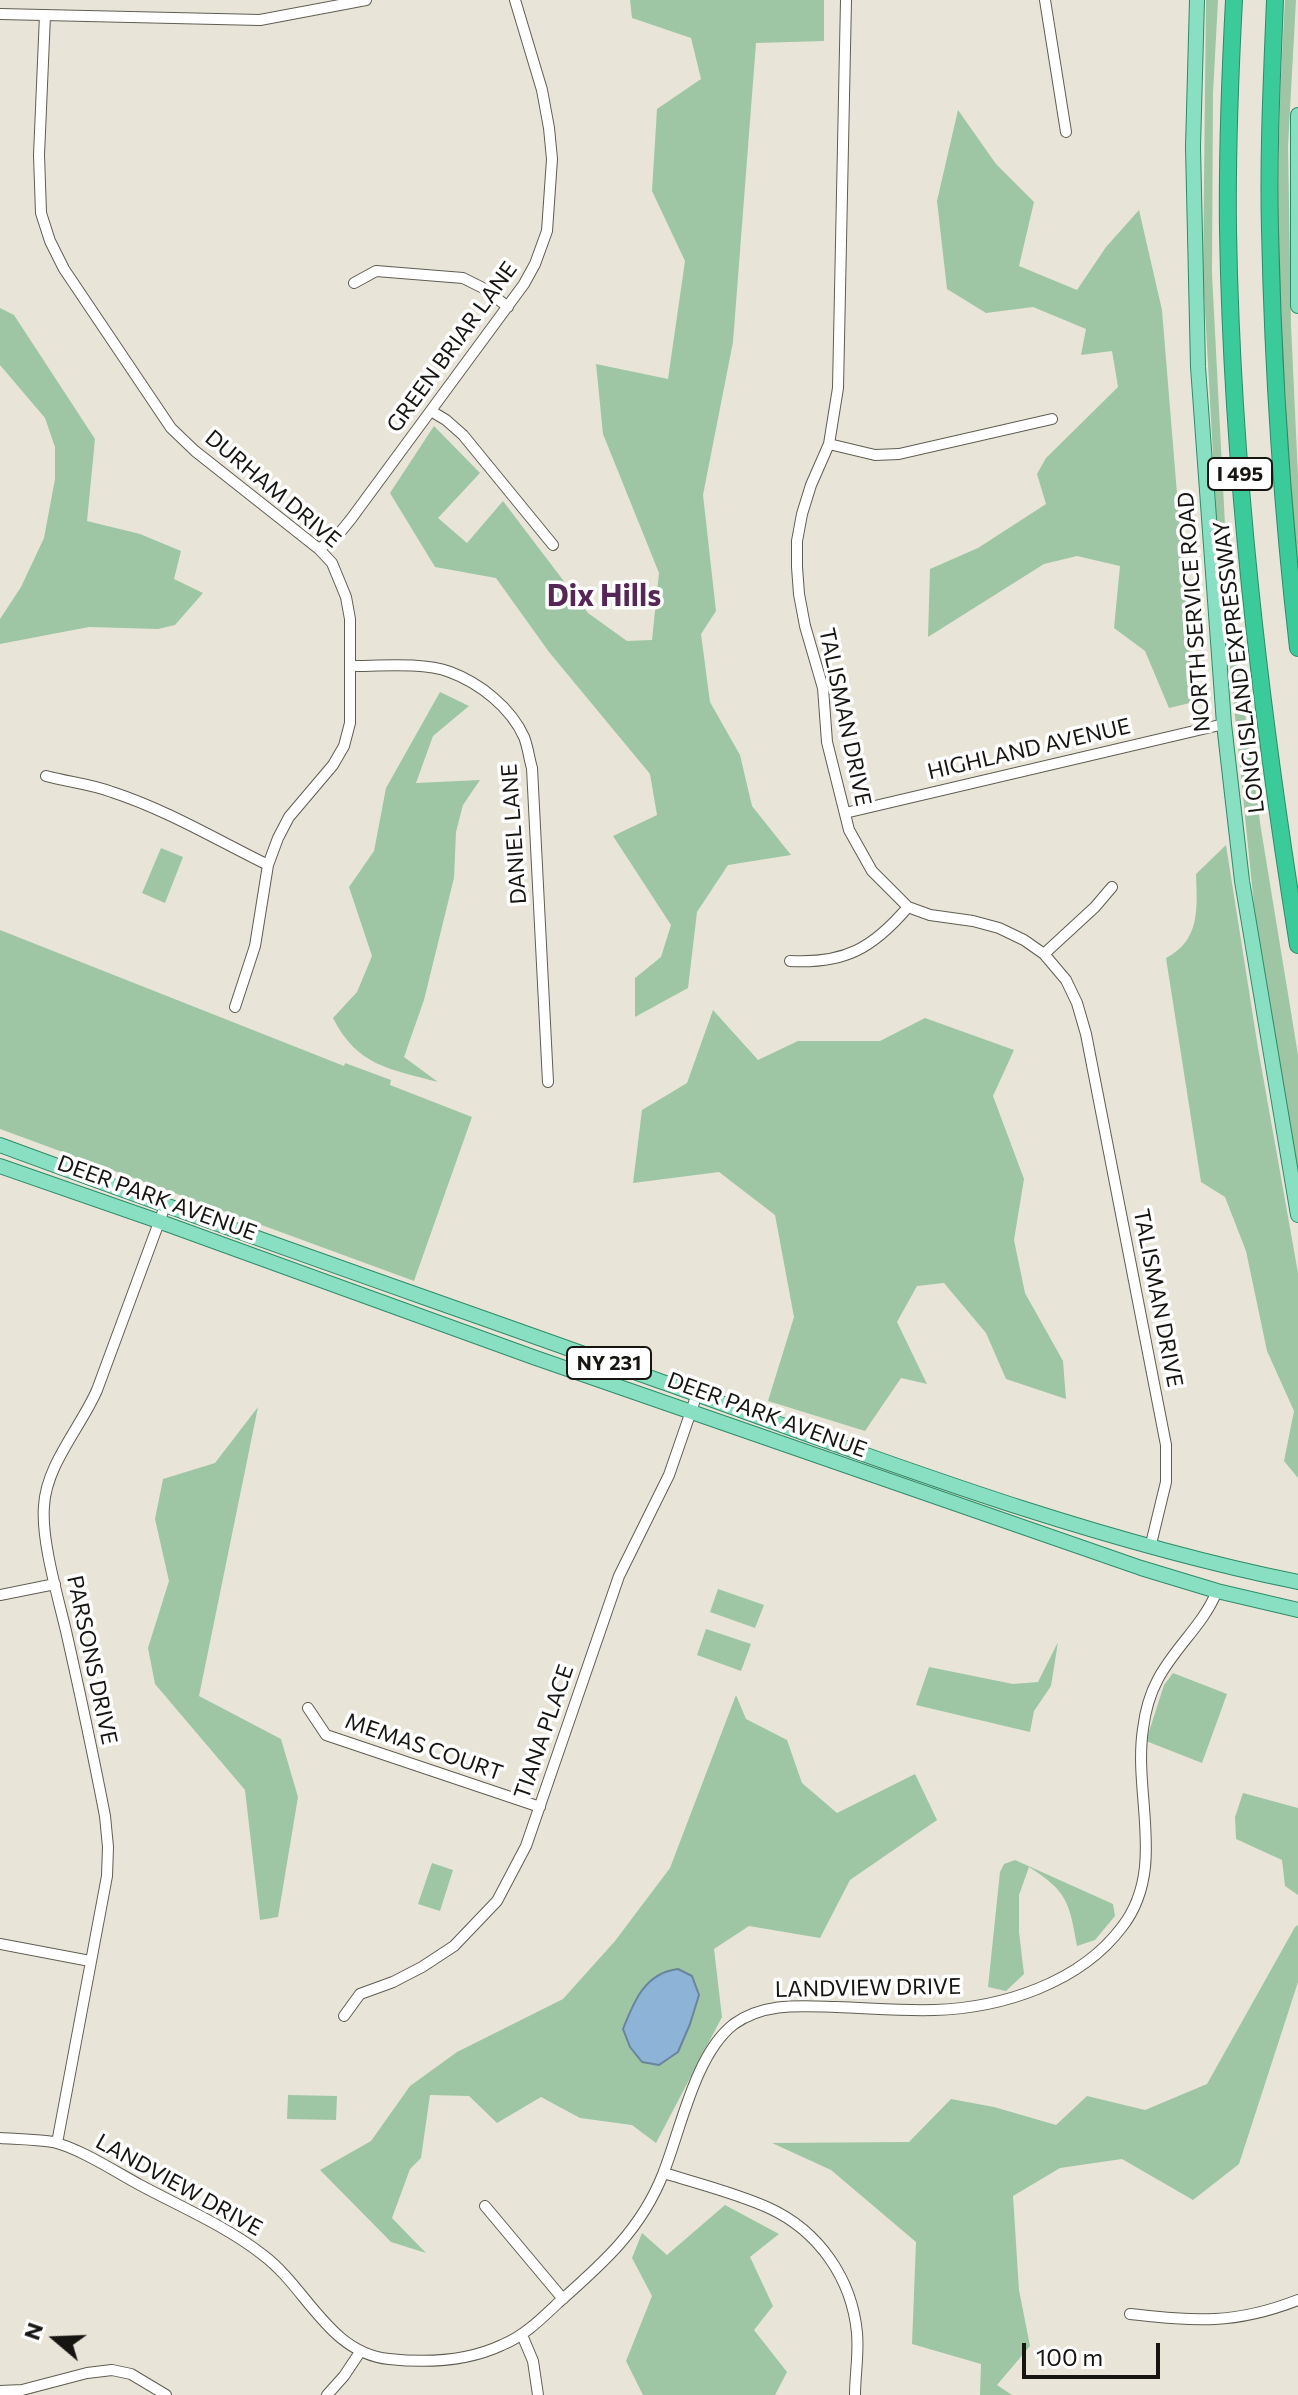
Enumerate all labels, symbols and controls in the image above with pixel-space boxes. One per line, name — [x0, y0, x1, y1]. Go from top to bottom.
street label: GREEN BRIAR LANE — [381, 257, 523, 437]
street label: DURHAM DRIVE — [200, 425, 346, 553]
road number: I 495 — [1208, 458, 1272, 490]
street label: NORTH SERVICE ROAD — [1172, 491, 1216, 733]
street label: LONG ISLAND EXPRESSWAY — [1208, 519, 1270, 815]
district label: Dix Hills — [547, 578, 661, 614]
street label: TALISMAN DRIVE — [813, 626, 877, 808]
street label: HIGHLAND AVENUE — [925, 713, 1133, 785]
street label: DANIEL LANE — [496, 763, 532, 905]
street label: DEER PARK AVENUE — [54, 1150, 260, 1246]
street label: TALISMAN DRIVE — [1128, 1206, 1188, 1390]
road number: NY 231 — [567, 1347, 651, 1379]
street label: DEER PARK AVENUE — [664, 1367, 870, 1463]
street label: PARSONS DRIVE — [61, 1573, 123, 1747]
street label: TIANA PLACE — [509, 1661, 579, 1803]
street label: MEMAS COURT — [342, 1708, 506, 1786]
street label: LANDVIEW DRIVE — [775, 1973, 961, 2003]
street label: LANDVIEW DRIVE — [91, 2128, 267, 2242]
north arrow — [16, 2299, 96, 2379]
text: N — [17, 2319, 48, 2343]
scale bar — [1026, 2327, 1164, 2377]
text: 100 m — [1036, 2342, 1103, 2371]

